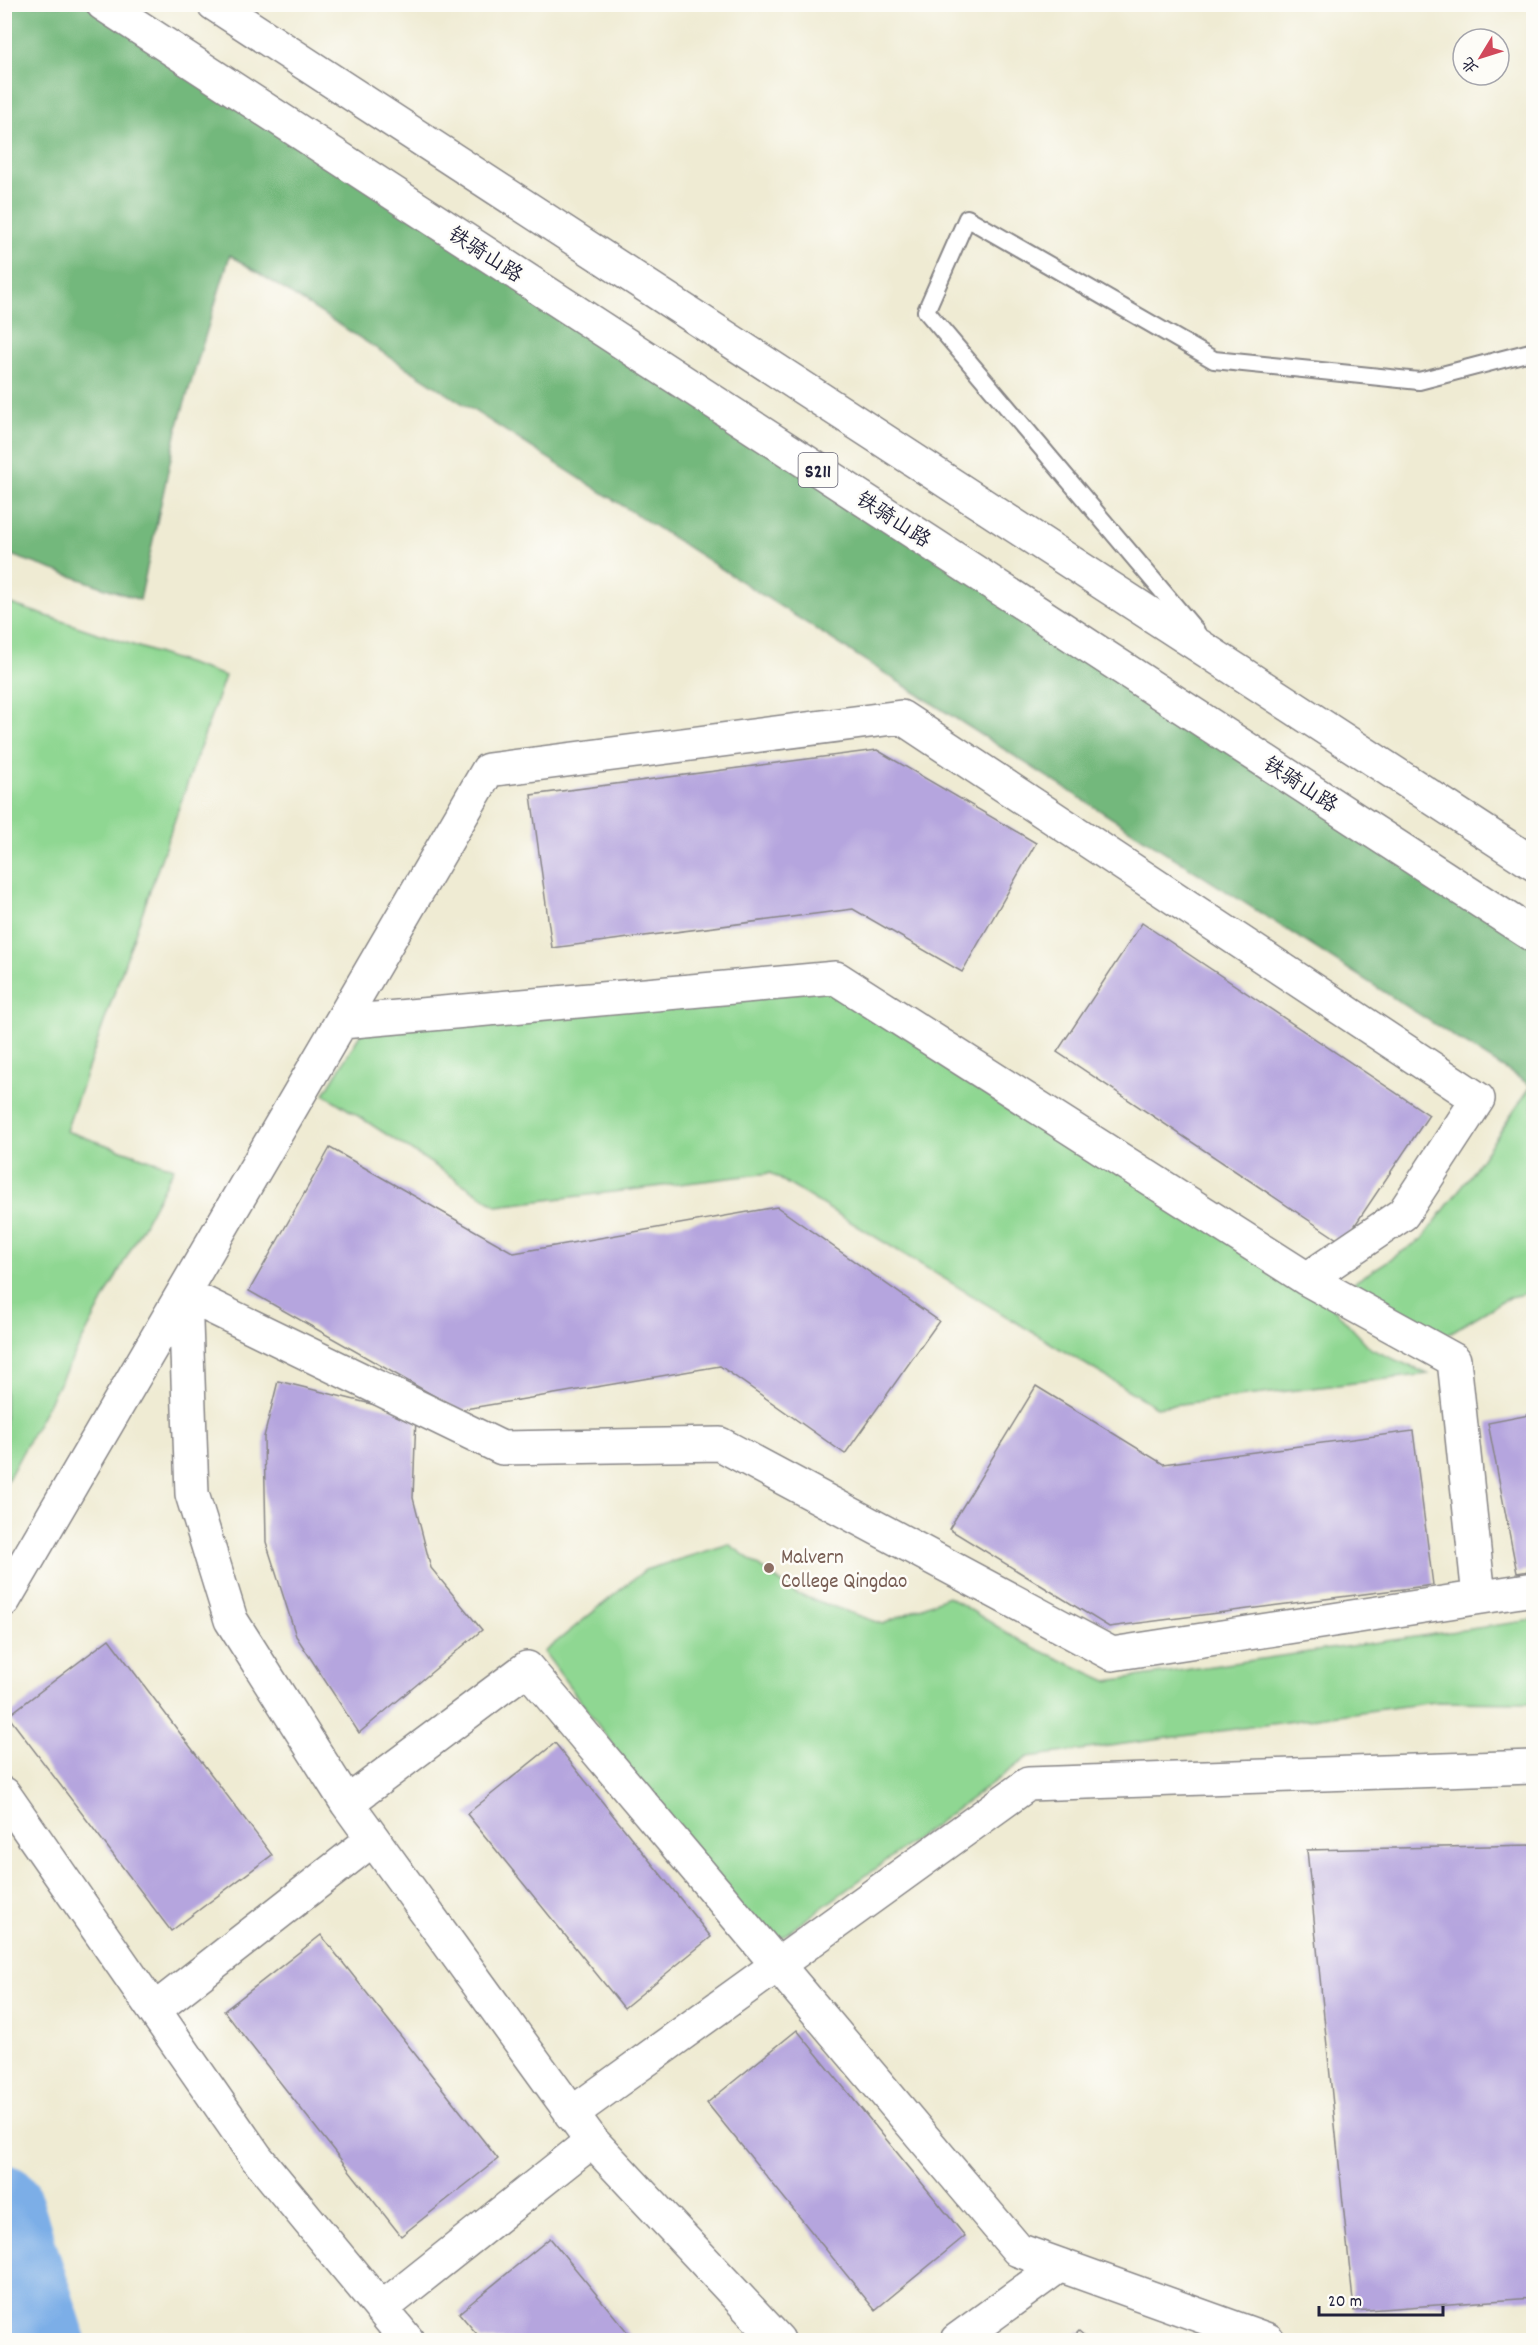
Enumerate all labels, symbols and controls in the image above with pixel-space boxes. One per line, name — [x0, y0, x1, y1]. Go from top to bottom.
north arrow — [1451, 27, 1511, 87]
text: 北 — [1457, 51, 1485, 78]
street label: 铁骑山路 — [441, 221, 528, 292]
road number: S211 — [798, 453, 838, 487]
street label: 铁骑山路 — [849, 486, 936, 557]
street label: 铁骑山路 — [1256, 751, 1343, 822]
place label: Malvern College Qingdao — [781, 1544, 907, 1598]
marker: Malvern College Qingdao — [762, 1561, 776, 1575]
scale bar — [1319, 2279, 1444, 2317]
text: 20 m — [1328, 2290, 1362, 2315]

